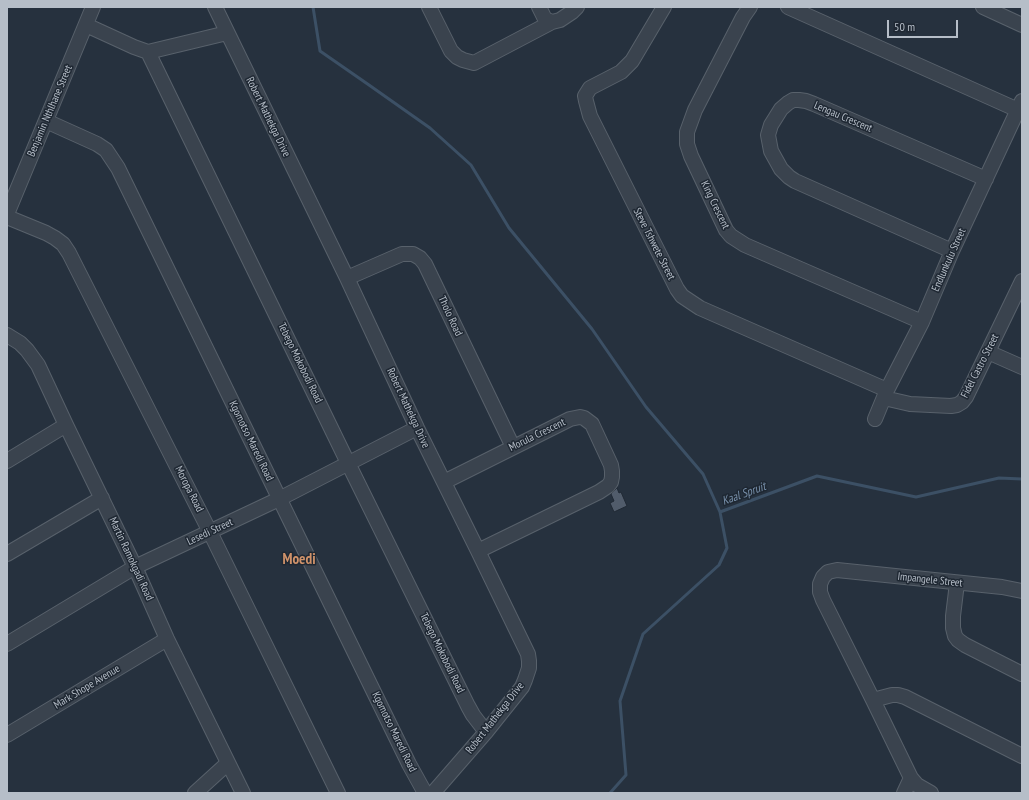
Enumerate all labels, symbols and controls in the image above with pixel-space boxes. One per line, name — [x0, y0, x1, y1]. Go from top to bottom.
scale bar — [889, 12, 960, 38]
text: 50 m — [894, 19, 915, 34]
street label: Benjamin Nthlhane Street — [25, 63, 75, 159]
street label: Robert Mathekga Drive — [243, 75, 293, 159]
street label: Lengau Crescent — [812, 99, 874, 135]
street label: King Crescent — [698, 179, 732, 231]
street label: Steve Tshwete Street — [630, 206, 678, 282]
street label: Endlunkulu Street — [929, 226, 969, 294]
street label: Tholo Road — [435, 294, 465, 338]
street label: Tebego Mokobodi Road — [275, 321, 325, 405]
street label: Fidel Castro Street — [958, 332, 1002, 400]
street label: Robert Mathekga Drive — [384, 366, 432, 450]
street label: Kgomotso Maredi Road — [226, 399, 276, 483]
street label: Morula Crescent — [507, 416, 567, 454]
street label: Moropa Road — [172, 464, 206, 514]
water label: Kaal Spruit — [720, 479, 768, 509]
street label: Martin Ramokgadi Road — [106, 515, 156, 603]
street label: Lesedi Street — [185, 516, 235, 548]
district label: Moedi — [282, 551, 316, 569]
street label: Impangele Street — [897, 570, 963, 590]
street label: Tebego Mokobodi Road — [417, 611, 467, 695]
street label: Mark Shope Avenue — [52, 662, 122, 712]
street label: Robert Mathekga Drive — [463, 680, 527, 756]
street label: Kgomotso Maredi Road — [369, 690, 419, 774]

